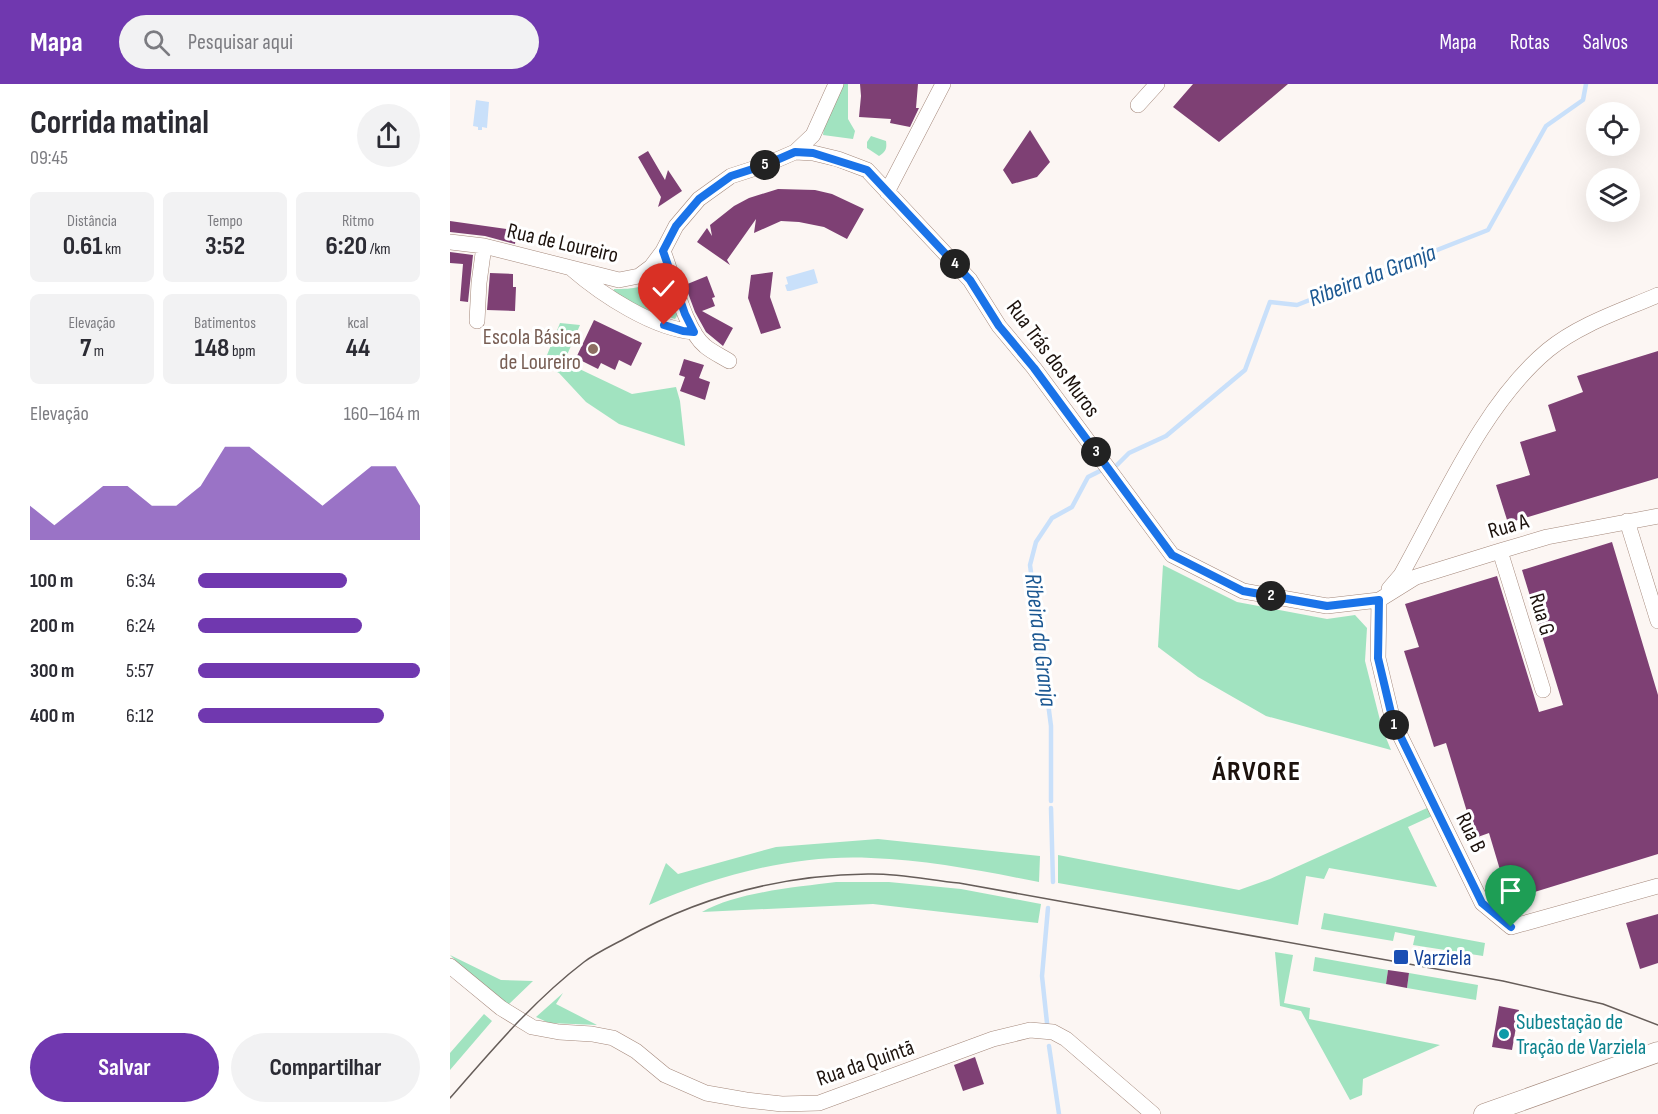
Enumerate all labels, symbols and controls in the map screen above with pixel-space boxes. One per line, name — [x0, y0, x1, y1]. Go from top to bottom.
search box — [119, 15, 539, 69]
text: Mapa — [30, 26, 83, 59]
icon: search — [140, 26, 173, 59]
text: Pesquisar aqui — [188, 29, 293, 56]
text: Mapa — [1439, 30, 1477, 55]
text: Rotas — [1510, 30, 1550, 55]
text: Salvos — [1583, 30, 1628, 55]
map controls — [1586, 102, 1640, 222]
button: locate — [1586, 102, 1640, 156]
text: Corrida matinal — [30, 103, 209, 143]
button: share — [357, 104, 420, 167]
text: 09:45 — [30, 146, 68, 170]
pin: 5 — [750, 150, 780, 180]
text: 5 — [761, 155, 769, 174]
button: layers — [1586, 168, 1640, 222]
text: Distância — [67, 212, 117, 231]
text: Tempo — [207, 212, 243, 231]
text: Ritmo — [342, 212, 374, 231]
street label: Rua de Loureiro — [505, 218, 621, 269]
text: 0.61 — [63, 231, 102, 262]
text: 3:52 — [205, 231, 245, 262]
text: 6:20 — [325, 231, 367, 262]
water label: Ribeira da Granja — [1305, 238, 1440, 313]
text: km — [102, 240, 121, 259]
text: /km — [367, 240, 391, 259]
pin: 4 — [940, 249, 970, 279]
text: 4 — [951, 254, 959, 273]
pin — [638, 263, 689, 325]
icon: check — [647, 272, 680, 305]
street label: Rua Trás dos Muros — [1000, 295, 1106, 423]
text: Elevação — [69, 314, 116, 333]
text: Batimentos — [194, 314, 256, 333]
text: kcal — [347, 314, 369, 333]
place label: Escola Básica de Loureiro — [483, 324, 581, 376]
text: 7 — [80, 333, 91, 364]
text: 148 — [195, 333, 229, 364]
text: 44 — [346, 333, 370, 364]
text: m — [91, 342, 104, 361]
text: bpm — [229, 342, 255, 361]
marker: Escola Básica de Loureiro — [586, 342, 600, 356]
text: Elevação — [30, 402, 89, 426]
text: 160–164 m — [344, 402, 420, 426]
pin: 3 — [1081, 437, 1111, 467]
text: 3 — [1092, 442, 1100, 461]
street label: Rua A — [1485, 508, 1532, 545]
text: 100 m — [30, 569, 73, 593]
text: 6:34 — [126, 569, 155, 593]
water label: Ribeira da Granja — [1018, 572, 1063, 708]
pin: 2 — [1256, 581, 1286, 611]
text: 2 — [1267, 586, 1275, 605]
street label: Rua G — [1522, 590, 1561, 639]
text: 200 m — [30, 614, 74, 638]
text: 6:24 — [126, 614, 155, 638]
text: 300 m — [30, 659, 74, 683]
text: 5:57 — [126, 659, 154, 683]
text: 400 m — [30, 704, 75, 728]
text: 6:12 — [126, 704, 154, 728]
pin: 1 — [1379, 710, 1409, 740]
text: 1 — [1391, 715, 1397, 734]
district label: ÁRVORE — [1211, 755, 1302, 788]
street label: Rua B — [1450, 808, 1492, 857]
pin — [1485, 865, 1536, 927]
icon: arrive — [1494, 874, 1527, 907]
place label: Varziela — [1414, 945, 1471, 972]
marker: Varziela — [1392, 948, 1410, 966]
place label: Subestação de Tração de Varziela — [1516, 1009, 1646, 1061]
marker: Subestação de Tração de Varziela — [1497, 1027, 1511, 1041]
button: Salvar — [30, 1033, 219, 1102]
button: Compartilhar — [231, 1033, 420, 1102]
street label: Rua da Quintã — [813, 1034, 918, 1093]

